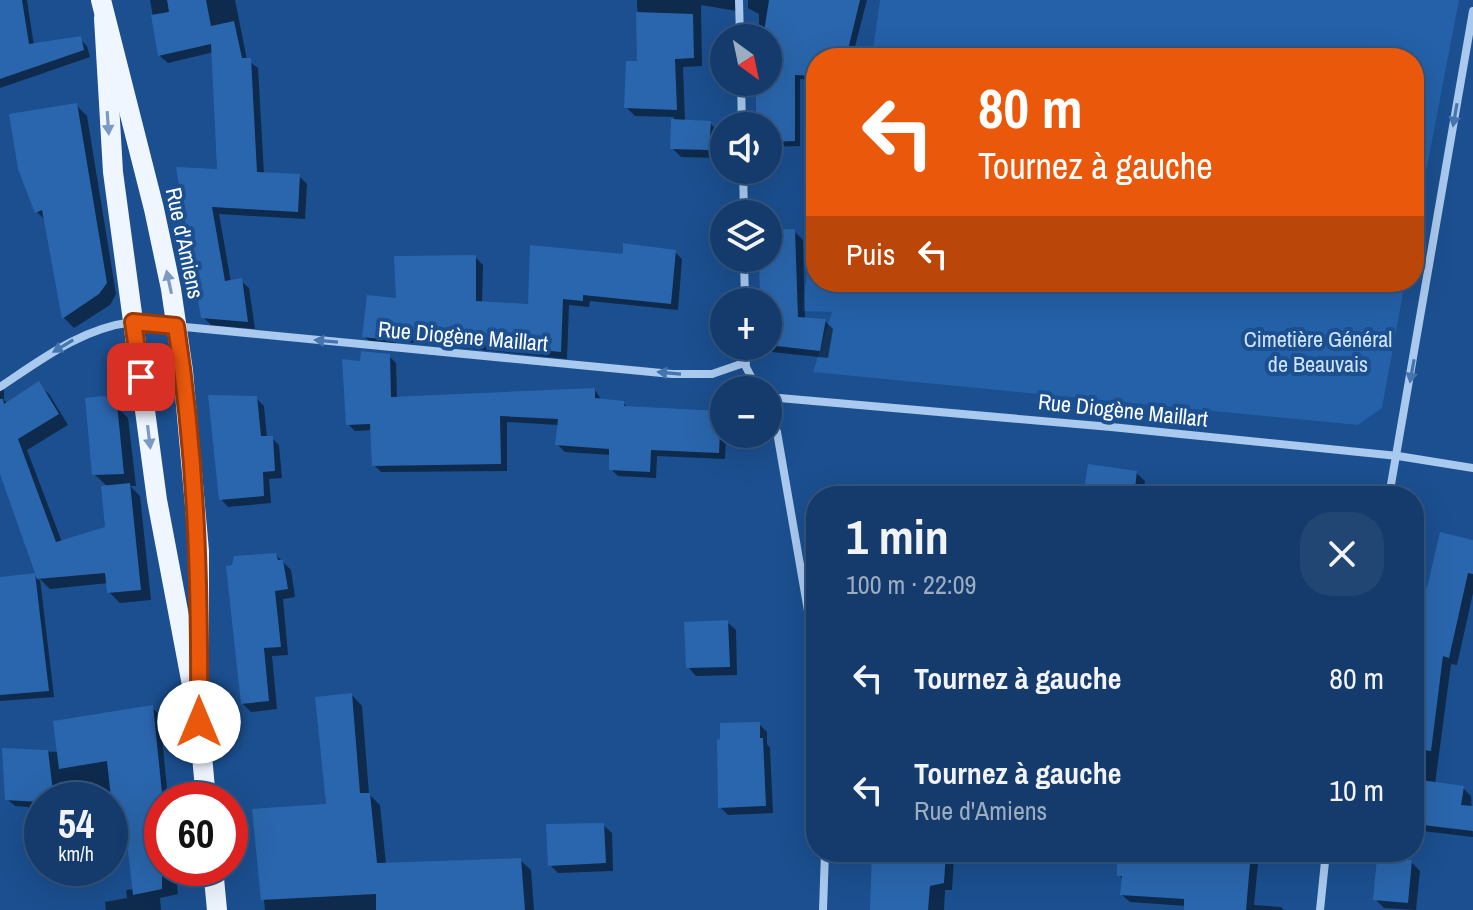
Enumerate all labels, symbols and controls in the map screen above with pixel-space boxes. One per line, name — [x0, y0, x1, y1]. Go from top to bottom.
north arrow — [710, 24, 782, 96]
map controls — [710, 24, 782, 448]
text: 80 m — [978, 70, 1083, 145]
icon: left — [846, 80, 950, 184]
one-way arrow — [1449, 103, 1461, 128]
one-way arrow — [102, 111, 115, 136]
button: sound — [710, 112, 782, 184]
text: Tournez à gauche — [978, 142, 1213, 190]
street label: Rue d'Amiens — [159, 185, 211, 301]
button: layers — [710, 200, 782, 272]
icon: left — [911, 232, 955, 276]
text: Puis — [846, 234, 895, 274]
one-way arrow — [162, 269, 175, 294]
button: + — [710, 288, 782, 360]
street label: Rue Diogène Maillart — [377, 314, 549, 358]
park label: Cimetière Général de Beauvais — [1244, 324, 1392, 379]
one-way arrow — [313, 335, 338, 348]
one-way arrow — [52, 339, 74, 353]
pin — [107, 343, 175, 411]
icon: arrive — [119, 355, 163, 399]
one-way arrow — [1405, 359, 1418, 384]
one-way arrow — [656, 367, 681, 380]
button: − — [710, 376, 782, 448]
street label: Rue Diogène Maillart — [1037, 386, 1209, 434]
one-way arrow — [143, 425, 156, 450]
text: 1 min — [846, 504, 949, 569]
button: close — [1300, 512, 1384, 596]
text: 100 m · 22:09 — [846, 567, 976, 602]
icon: left — [846, 656, 890, 700]
text: Tournez à gauche — [914, 658, 1121, 698]
text: 80 m — [1329, 658, 1384, 698]
position arrow — [157, 680, 241, 764]
text: Tournez à gauche — [914, 753, 1121, 793]
icon: left — [846, 768, 890, 812]
text: 10 m — [1329, 770, 1384, 810]
speed limit sign: 60 — [144, 782, 248, 886]
text: Rue d'Amiens — [914, 793, 1047, 828]
text: 54 — [58, 797, 94, 850]
text: km/h — [58, 840, 94, 867]

